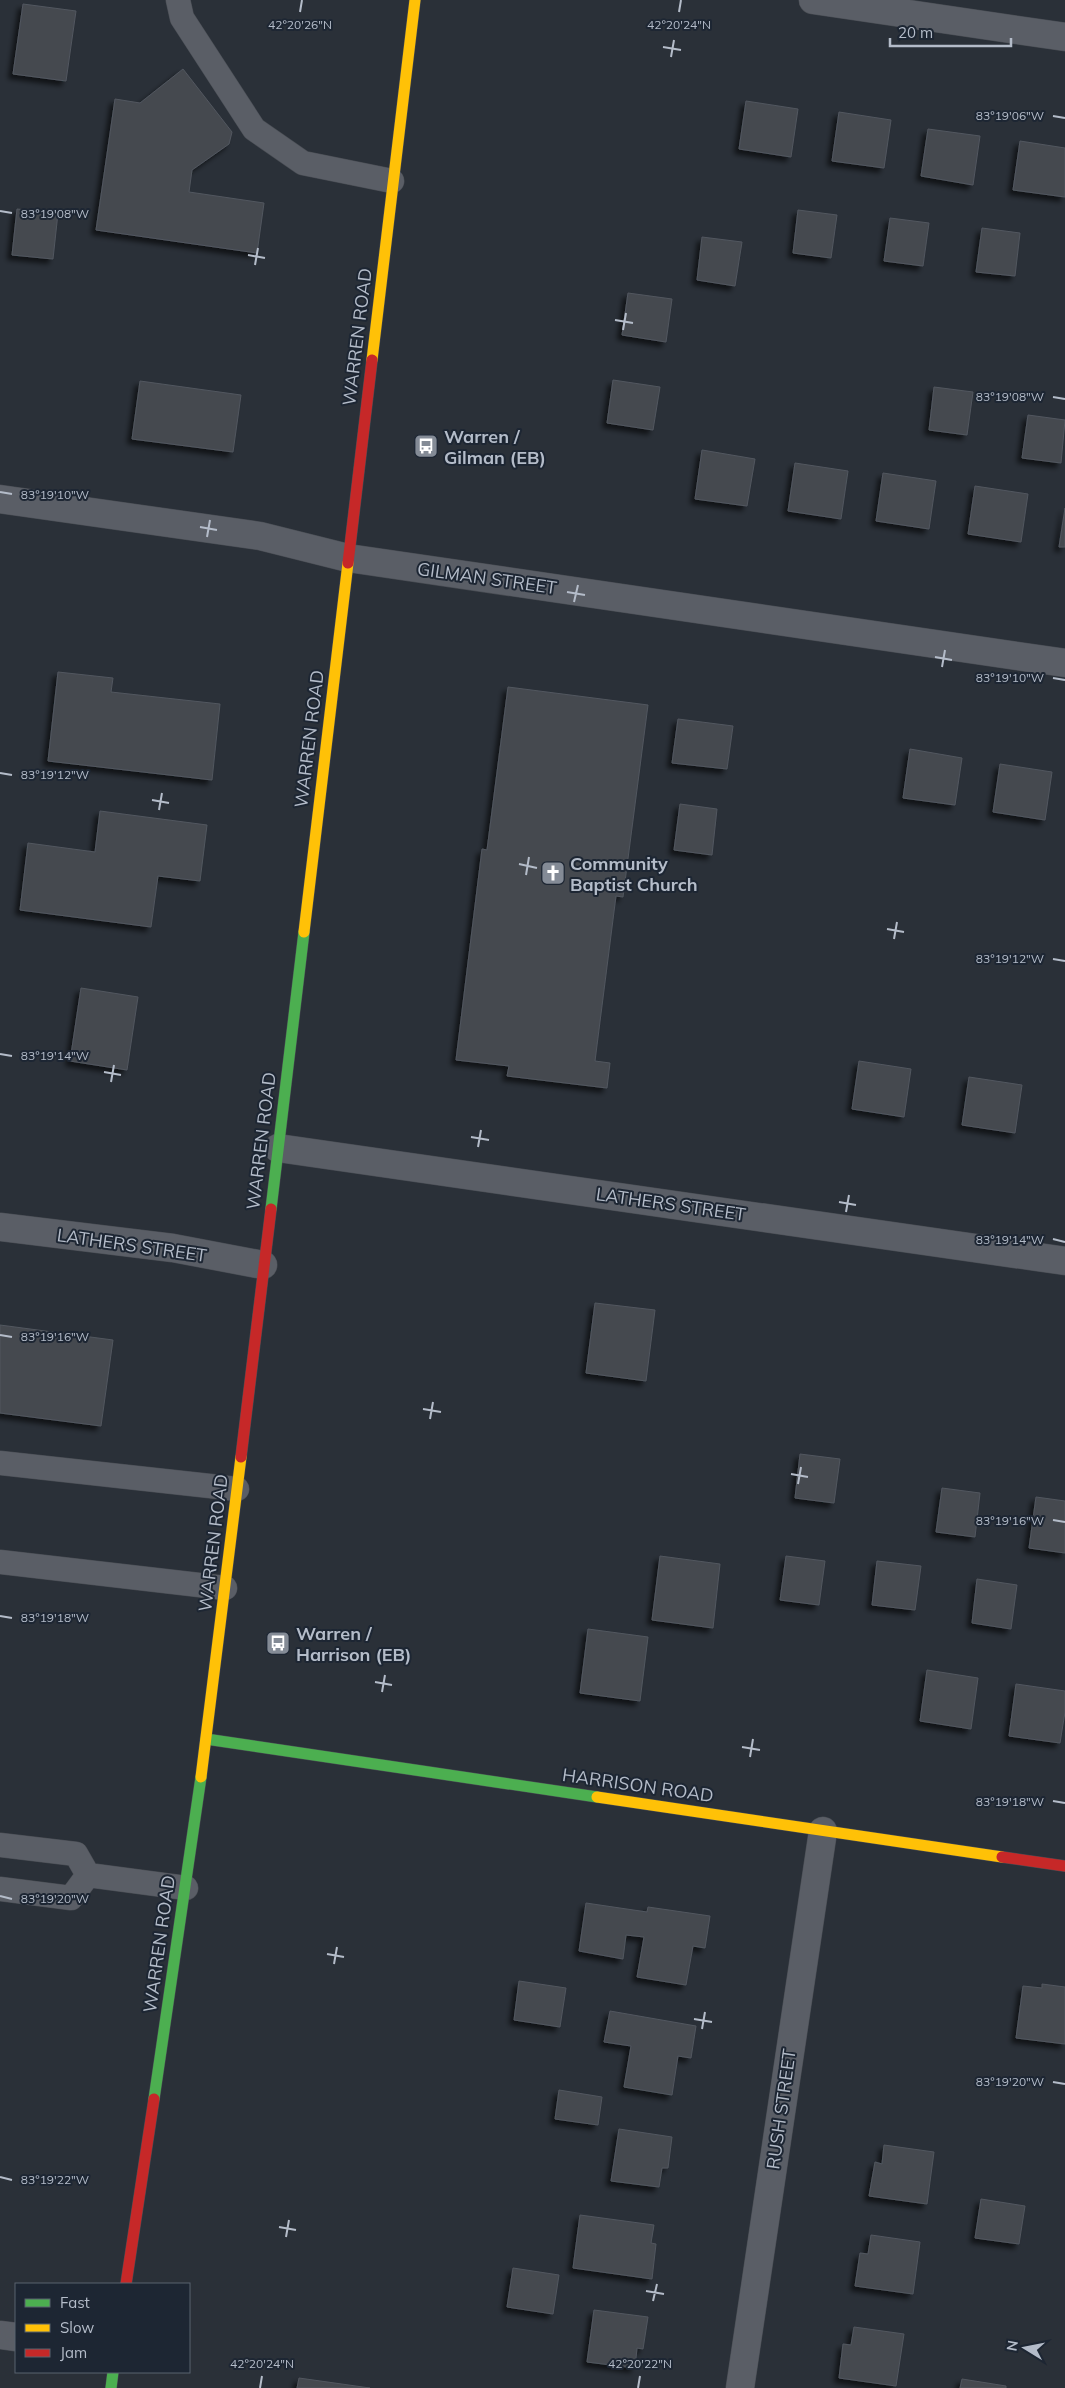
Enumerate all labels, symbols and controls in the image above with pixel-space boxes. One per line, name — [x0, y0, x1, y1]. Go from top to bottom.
scale bar — [890, 15, 1011, 47]
text: 42°20'26"N — [268, 17, 332, 32]
text: 42°20'24"N — [647, 17, 711, 32]
text: 20 m — [898, 23, 933, 42]
text: 83°19'06"W — [976, 108, 1044, 123]
text: 83°19'08"W — [21, 206, 89, 221]
street label: WARREN ROAD — [337, 267, 377, 407]
text: 83°19'08"W — [976, 389, 1044, 404]
place label: Warren / Gilman (EB) — [444, 425, 546, 469]
bus stop icon: Warren / Gilman (EB) — [413, 433, 439, 459]
text: 83°19'10"W — [21, 487, 89, 502]
street label: GILMAN STREET — [416, 557, 558, 599]
street label: WARREN ROAD — [289, 669, 329, 809]
text: 83°19'10"W — [976, 670, 1044, 685]
text: 83°19'12"W — [21, 767, 89, 782]
place label: Community Baptist Church — [570, 852, 698, 896]
church icon: Community Baptist Church — [540, 860, 566, 886]
text: 83°19'12"W — [976, 951, 1044, 966]
text: 83°19'14"W — [21, 1048, 89, 1063]
street label: WARREN ROAD — [241, 1071, 281, 1211]
street label: LATHERS STREET — [595, 1182, 747, 1226]
street label: LATHERS STREET — [56, 1223, 208, 1267]
text: 83°19'14"W — [976, 1232, 1044, 1247]
text: 83°19'16"W — [21, 1329, 89, 1344]
street label: WARREN ROAD — [193, 1473, 233, 1613]
text: 83°19'16"W — [976, 1513, 1044, 1528]
text: 83°19'18"W — [21, 1610, 89, 1625]
place label: Warren / Harrison (EB) — [296, 1622, 411, 1666]
bus stop icon: Warren / Harrison (EB) — [265, 1630, 291, 1656]
street label: HARRISON ROAD — [561, 1763, 715, 1807]
text: 83°19'18"W — [976, 1794, 1044, 1809]
street label: WARREN ROAD — [138, 1874, 180, 2014]
text: 83°19'20"W — [21, 1891, 89, 1906]
street label: RUSH STREET — [761, 2047, 801, 2171]
text: 83°19'20"W — [976, 2074, 1044, 2089]
text: 83°19'22"W — [21, 2172, 89, 2187]
legend — [15, 2283, 190, 2373]
text: Fast — [60, 2293, 90, 2312]
text: Slow — [60, 2318, 94, 2337]
north arrow — [1000, 2323, 1050, 2373]
text: N — [1002, 2339, 1022, 2353]
text: Jam — [60, 2343, 87, 2362]
text: 42°20'24"N — [230, 2356, 294, 2371]
text: 42°20'22"N — [608, 2356, 672, 2371]

